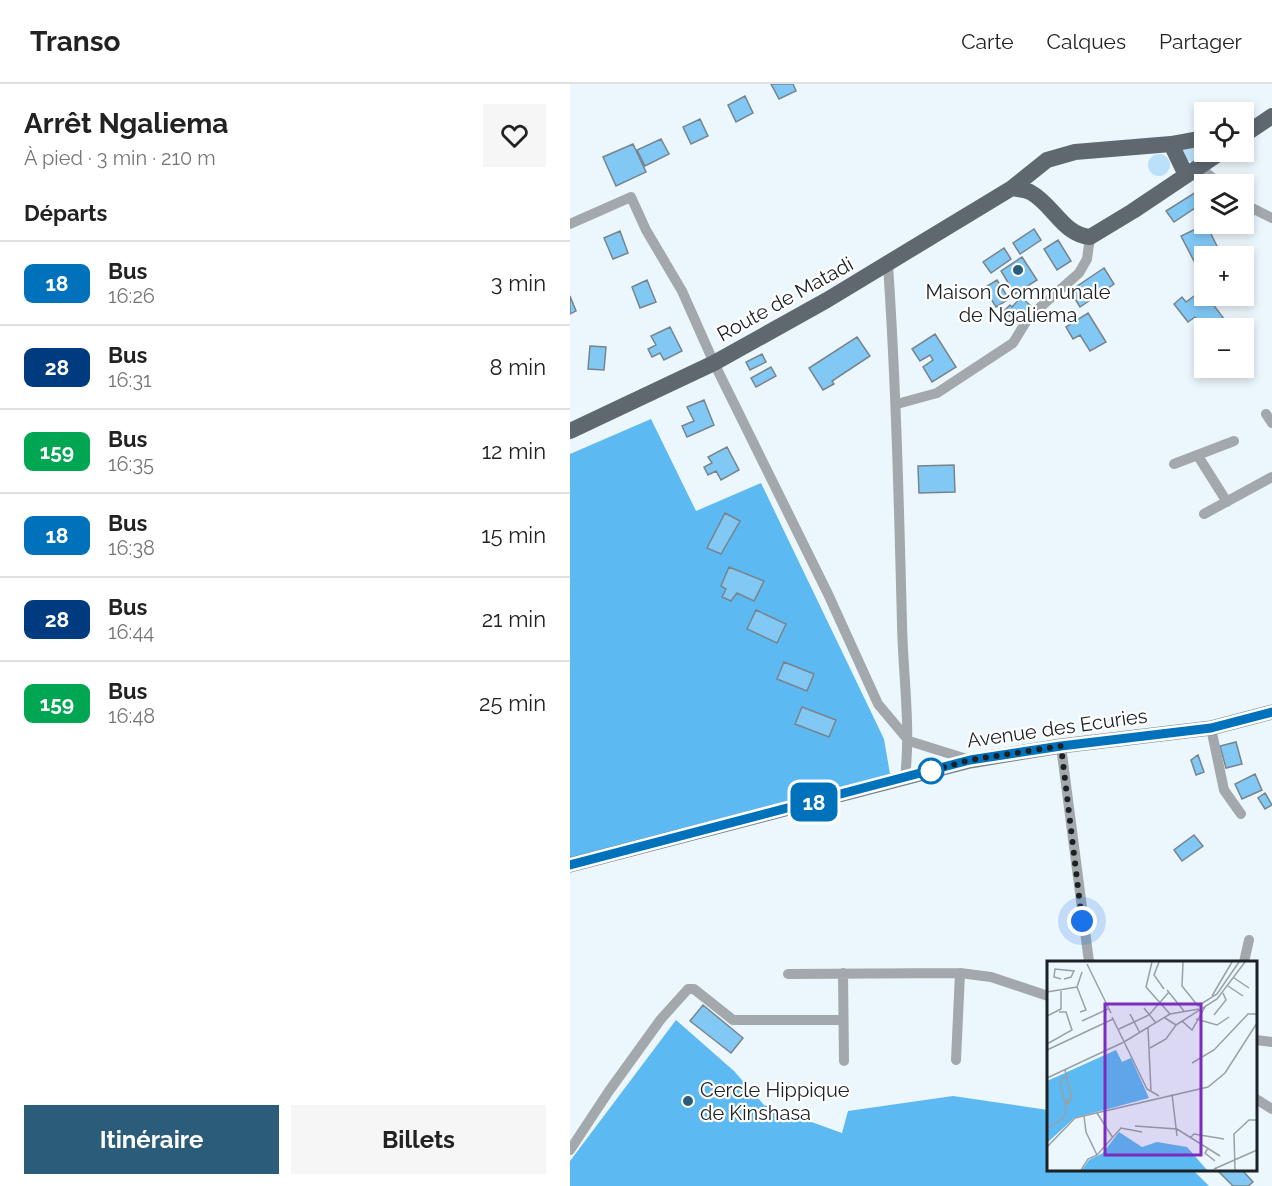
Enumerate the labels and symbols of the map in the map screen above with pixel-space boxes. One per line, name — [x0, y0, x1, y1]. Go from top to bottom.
street label: Route de Matadi — [713, 252, 857, 346]
marker: Maison Communale de Ngaliema — [1011, 263, 1025, 277]
place label: Maison Communale de Ngaliema — [925, 280, 1111, 327]
street label: Avenue des Ecuries — [965, 703, 1149, 753]
unlabelled marker — [918, 758, 944, 784]
line badge: 18 — [787, 782, 841, 822]
your location — [1067, 906, 1097, 936]
inset map — [1047, 961, 1257, 1171]
place label: Cercle Hippique de Kinshasa — [700, 1078, 850, 1125]
marker: Cercle Hippique de Kinshasa — [681, 1094, 695, 1108]

